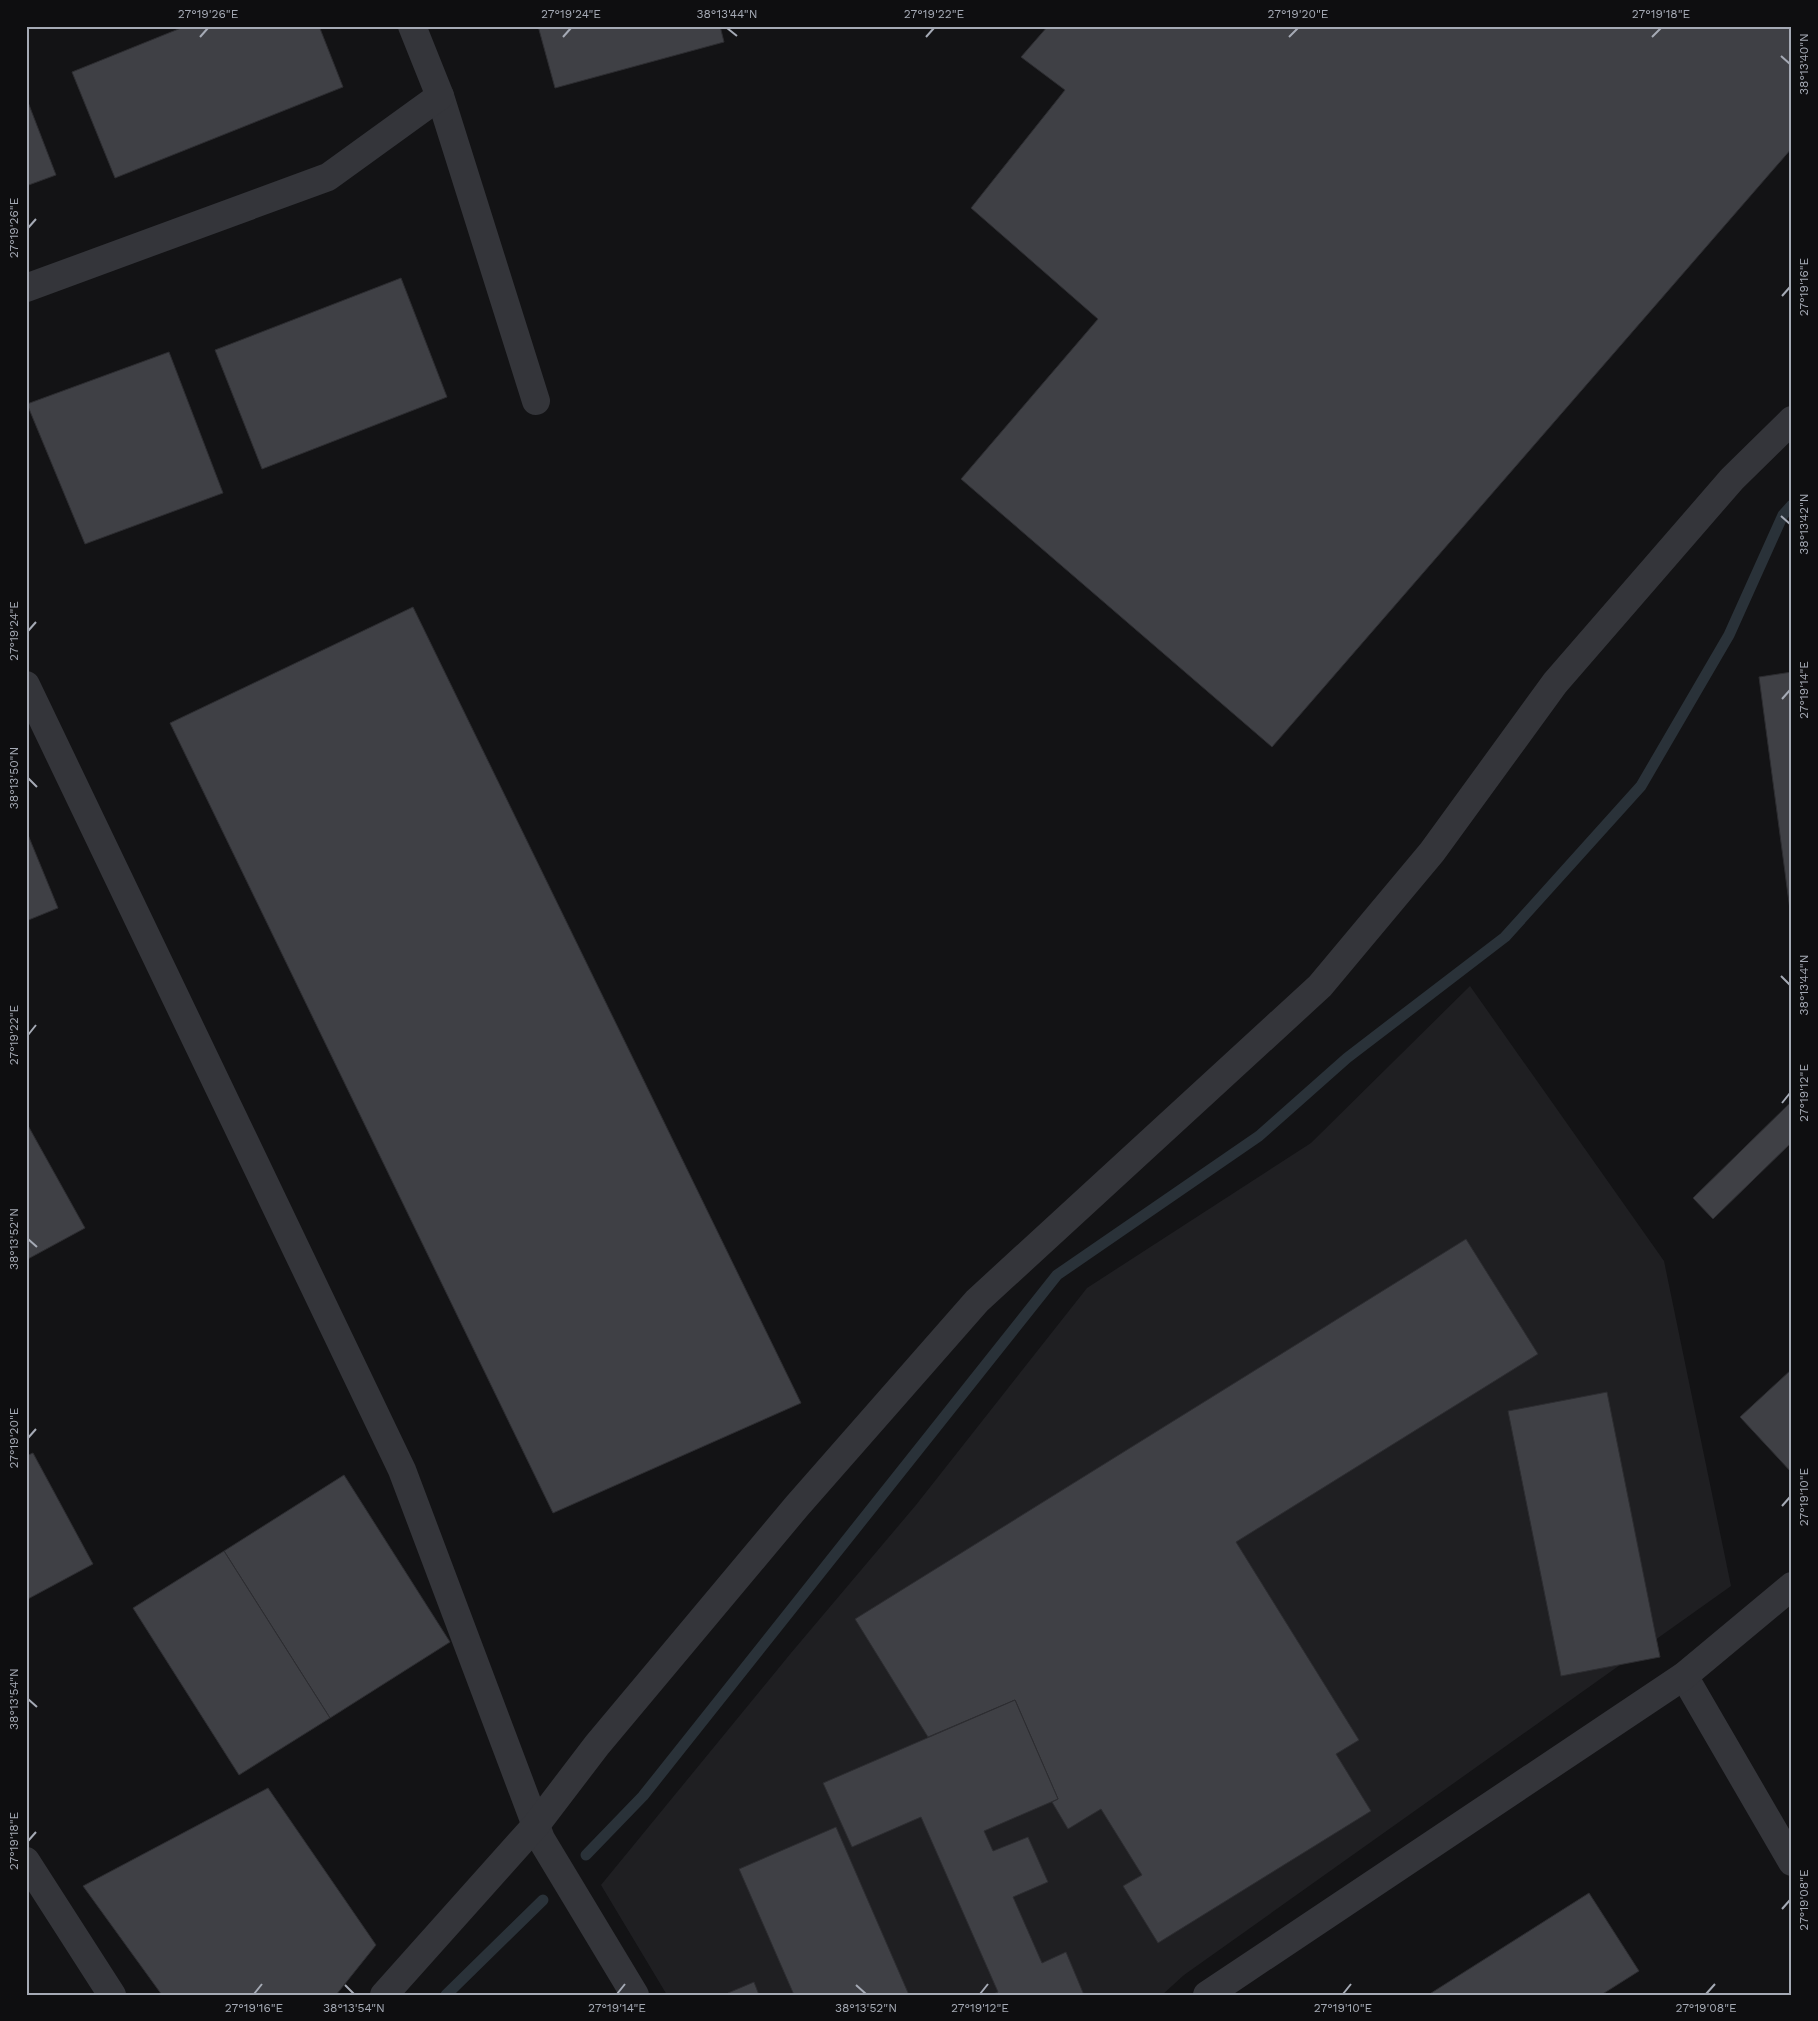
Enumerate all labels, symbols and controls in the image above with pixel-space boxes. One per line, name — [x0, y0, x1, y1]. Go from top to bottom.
text: 27°19'26"E — [178, 7, 239, 21]
text: 27°19'24"E — [541, 7, 601, 21]
text: 38°13'44"N — [696, 7, 758, 21]
text: 27°19'22"E — [904, 7, 965, 21]
text: 27°19'20"E — [1268, 7, 1329, 21]
text: 27°19'18"E — [1632, 7, 1691, 21]
text: 38°13'40"N — [1797, 33, 1811, 95]
text: 27°19'26"E — [7, 197, 21, 258]
text: 27°19'16"E — [1797, 257, 1811, 316]
text: 38°13'42"N — [1797, 493, 1811, 555]
text: 27°19'24"E — [7, 601, 21, 661]
text: 27°19'14"E — [1797, 661, 1811, 719]
text: 38°13'50"N — [7, 747, 21, 809]
text: 38°13'44"N — [1797, 954, 1811, 1016]
text: 27°19'22"E — [7, 1004, 21, 1065]
text: 27°19'12"E — [1797, 1064, 1811, 1122]
text: 38°13'52"N — [7, 1208, 21, 1270]
text: 27°19'20"E — [7, 1407, 21, 1468]
text: 27°19'10"E — [1797, 1467, 1811, 1526]
text: 38°13'54"N — [7, 1668, 21, 1730]
text: 27°19'18"E — [7, 1811, 21, 1870]
text: 27°19'08"E — [1797, 1869, 1811, 1931]
text: 27°19'16"E — [225, 2001, 284, 2015]
text: 38°13'54"N — [323, 2001, 385, 2015]
text: 27°19'14"E — [588, 2001, 646, 2015]
text: 38°13'52"N — [835, 2001, 897, 2015]
text: 27°19'12"E — [951, 2001, 1009, 2015]
text: 27°19'10"E — [1314, 2001, 1373, 2015]
text: 27°19'08"E — [1675, 2001, 1737, 2015]

